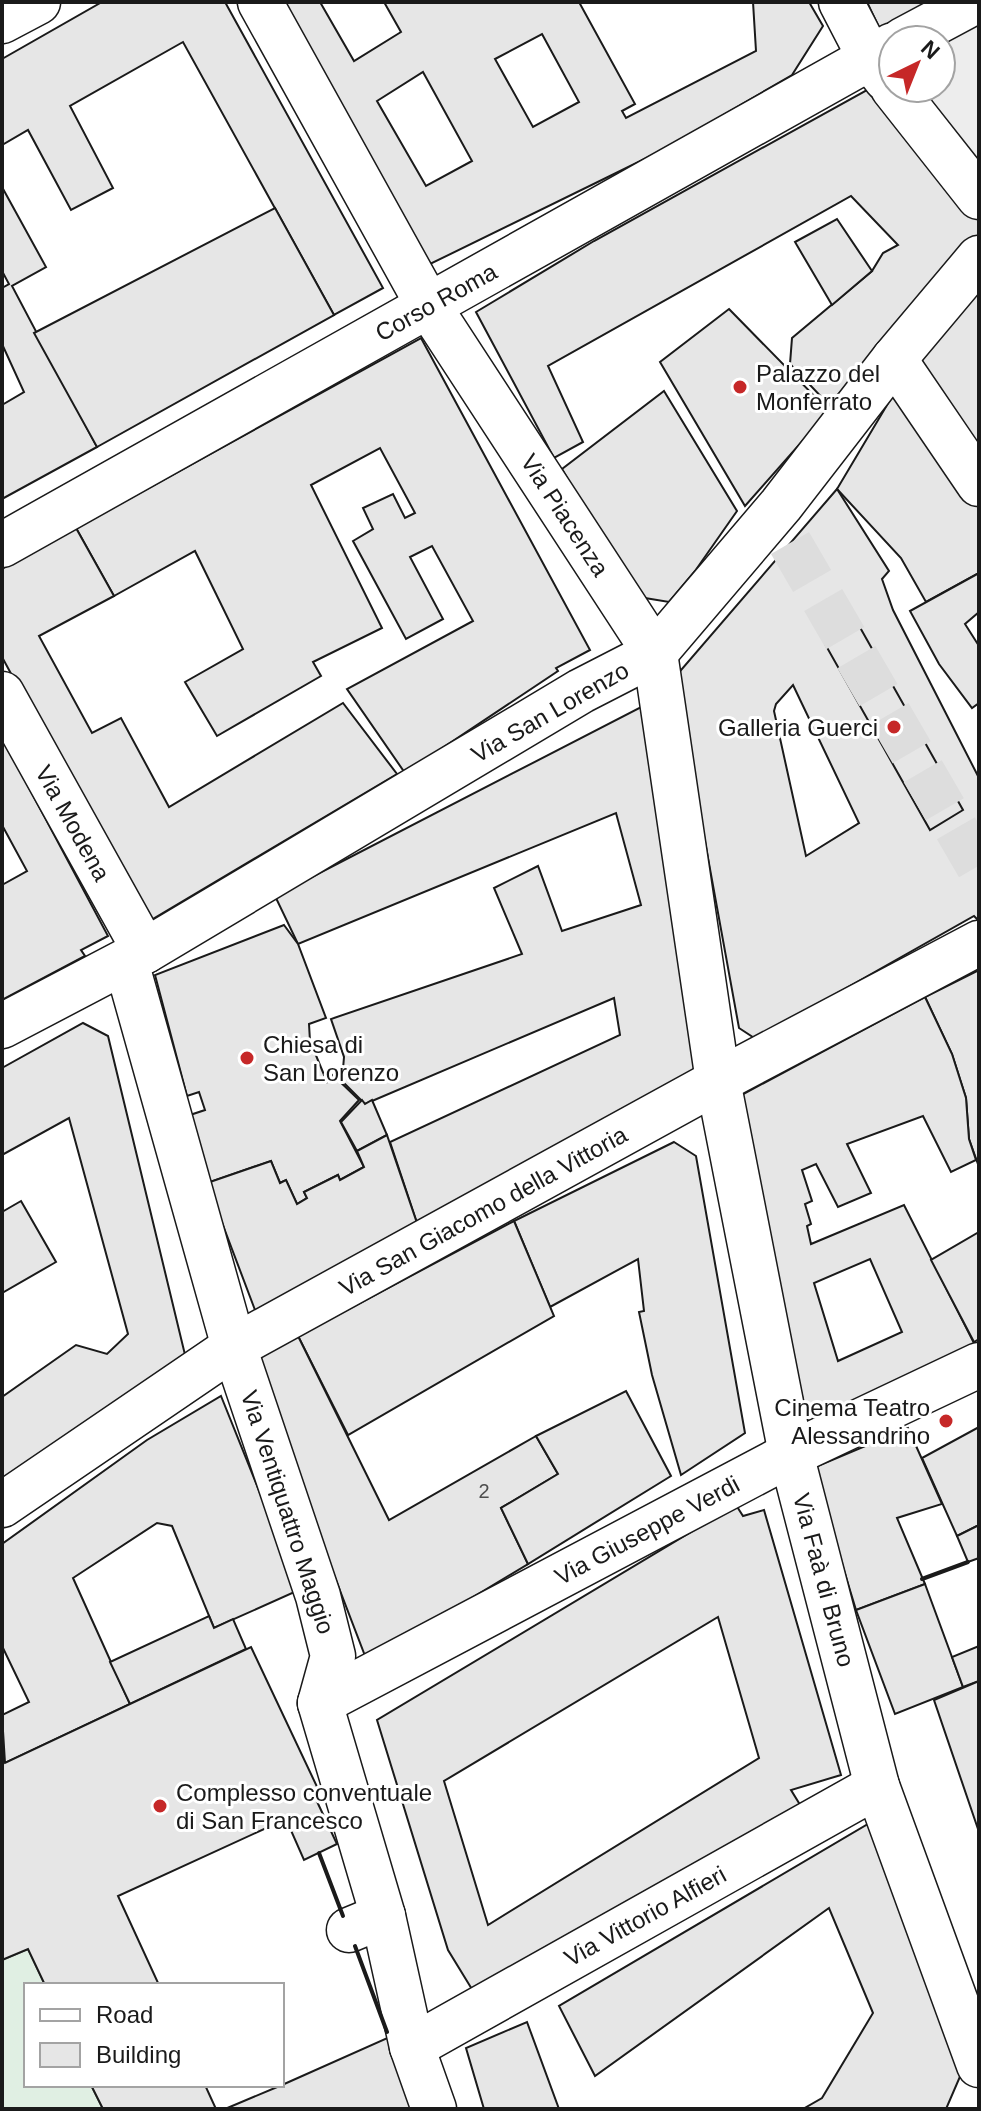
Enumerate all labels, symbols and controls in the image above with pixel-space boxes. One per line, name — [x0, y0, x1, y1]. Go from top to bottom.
north arrow — [877, 24, 957, 104]
text: N — [916, 35, 945, 64]
street label: Corso Roma — [371, 257, 502, 346]
place label: Palazzo del Monferrato — [756, 360, 880, 415]
marker: Palazzo del Monferrato — [731, 378, 749, 396]
street label: Via Piacenza — [516, 449, 615, 581]
street label: Via San Lorenzo — [467, 656, 633, 768]
place label: Galleria Guerci — [718, 714, 878, 741]
marker: Galleria Guerci — [885, 718, 903, 736]
street label: Via Modena — [30, 761, 116, 886]
place label: Chiesa di San Lorenzo — [263, 1031, 399, 1086]
marker: Chiesa di San Lorenzo — [238, 1049, 256, 1067]
street label: Via San Giacomo della Vittoria — [334, 1120, 632, 1302]
street label: Via Ventiquattro Maggio — [236, 1387, 340, 1637]
place label: Cinema Teatro Alessandrino — [774, 1394, 930, 1449]
marker: Cinema Teatro Alessandrino — [937, 1412, 955, 1430]
street label: Via Giuseppe Verdi — [550, 1470, 744, 1590]
house number: 2 — [478, 1480, 490, 1502]
street label: Via Faà di Bruno — [788, 1490, 860, 1670]
place label: Complesso conventuale di San Francesco — [176, 1779, 432, 1834]
marker: Complesso conventuale di San Francesco — [151, 1797, 169, 1815]
street label: Via Vittorio Alfieri — [560, 1860, 730, 1972]
legend — [24, 1983, 284, 2087]
text: Road — [96, 2001, 153, 2028]
text: Building — [96, 2041, 181, 2068]

